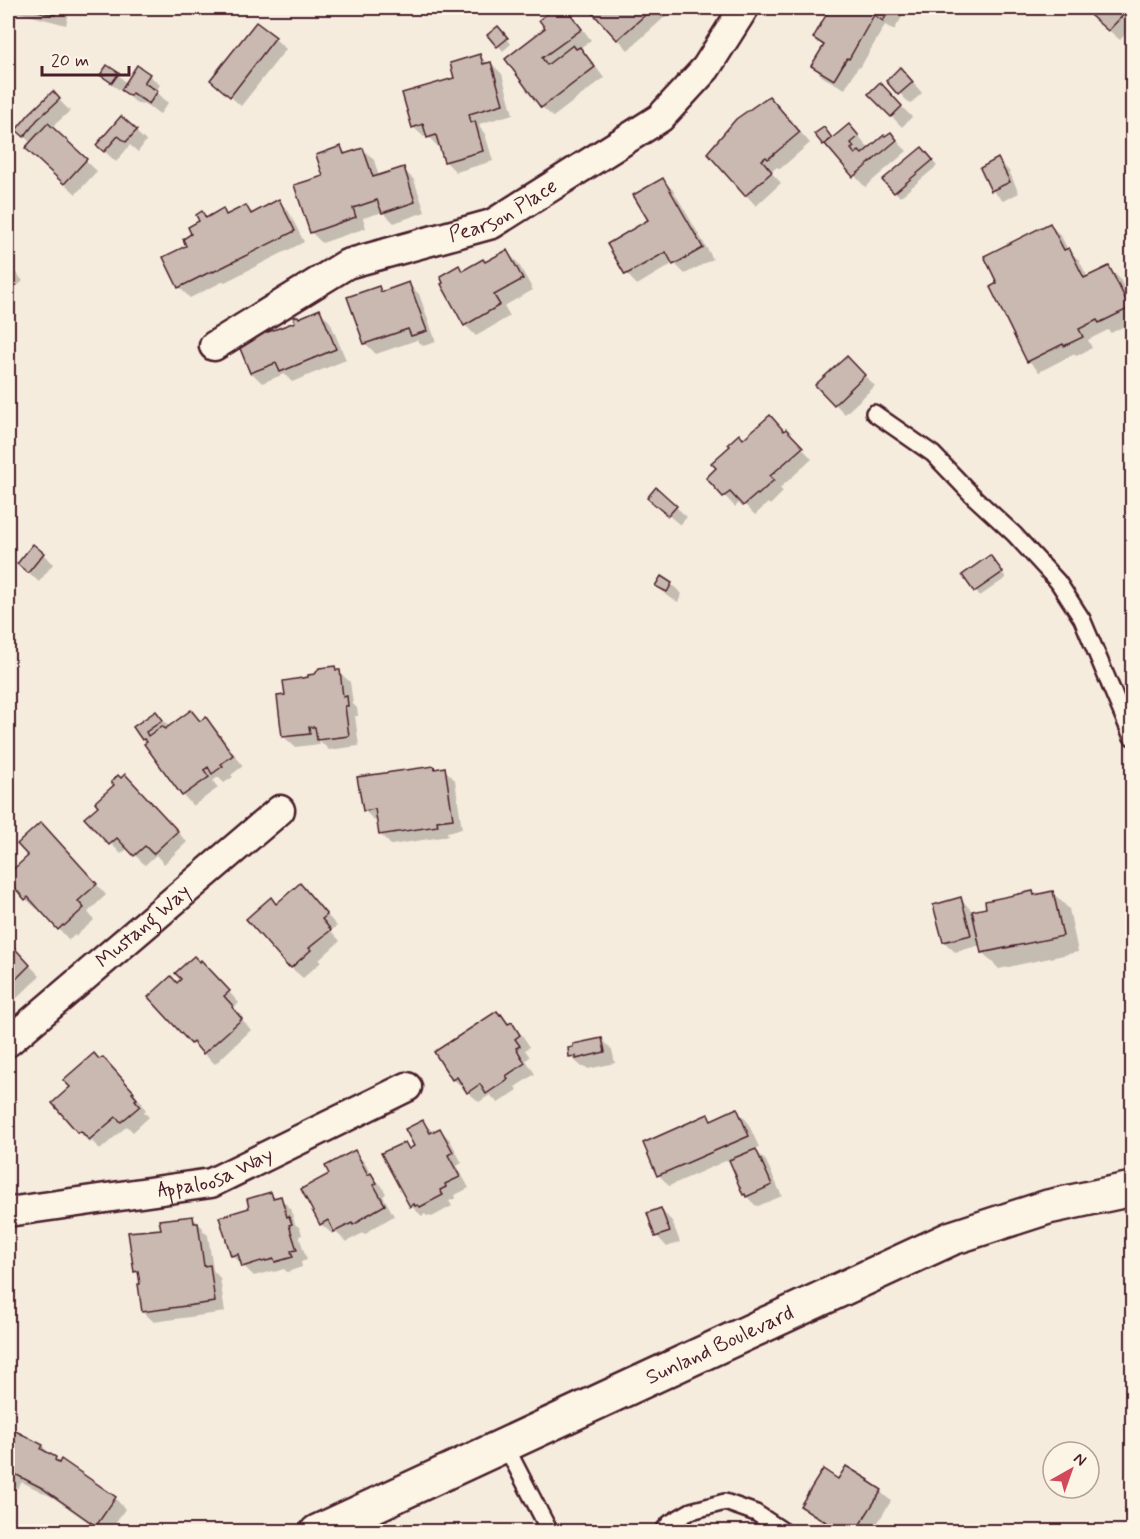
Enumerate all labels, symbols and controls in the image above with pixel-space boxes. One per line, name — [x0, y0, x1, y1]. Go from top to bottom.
scale bar — [42, 39, 129, 77]
text: 20 m — [51, 49, 89, 73]
street label: Pearson Place — [446, 172, 563, 249]
street label: Mustang Way — [90, 878, 197, 975]
street label: Appaloosa Way — [156, 1141, 278, 1205]
street label: Sunland Boulevard — [641, 1299, 798, 1392]
north arrow — [1041, 1440, 1101, 1500]
text: N — [1069, 1448, 1091, 1471]

